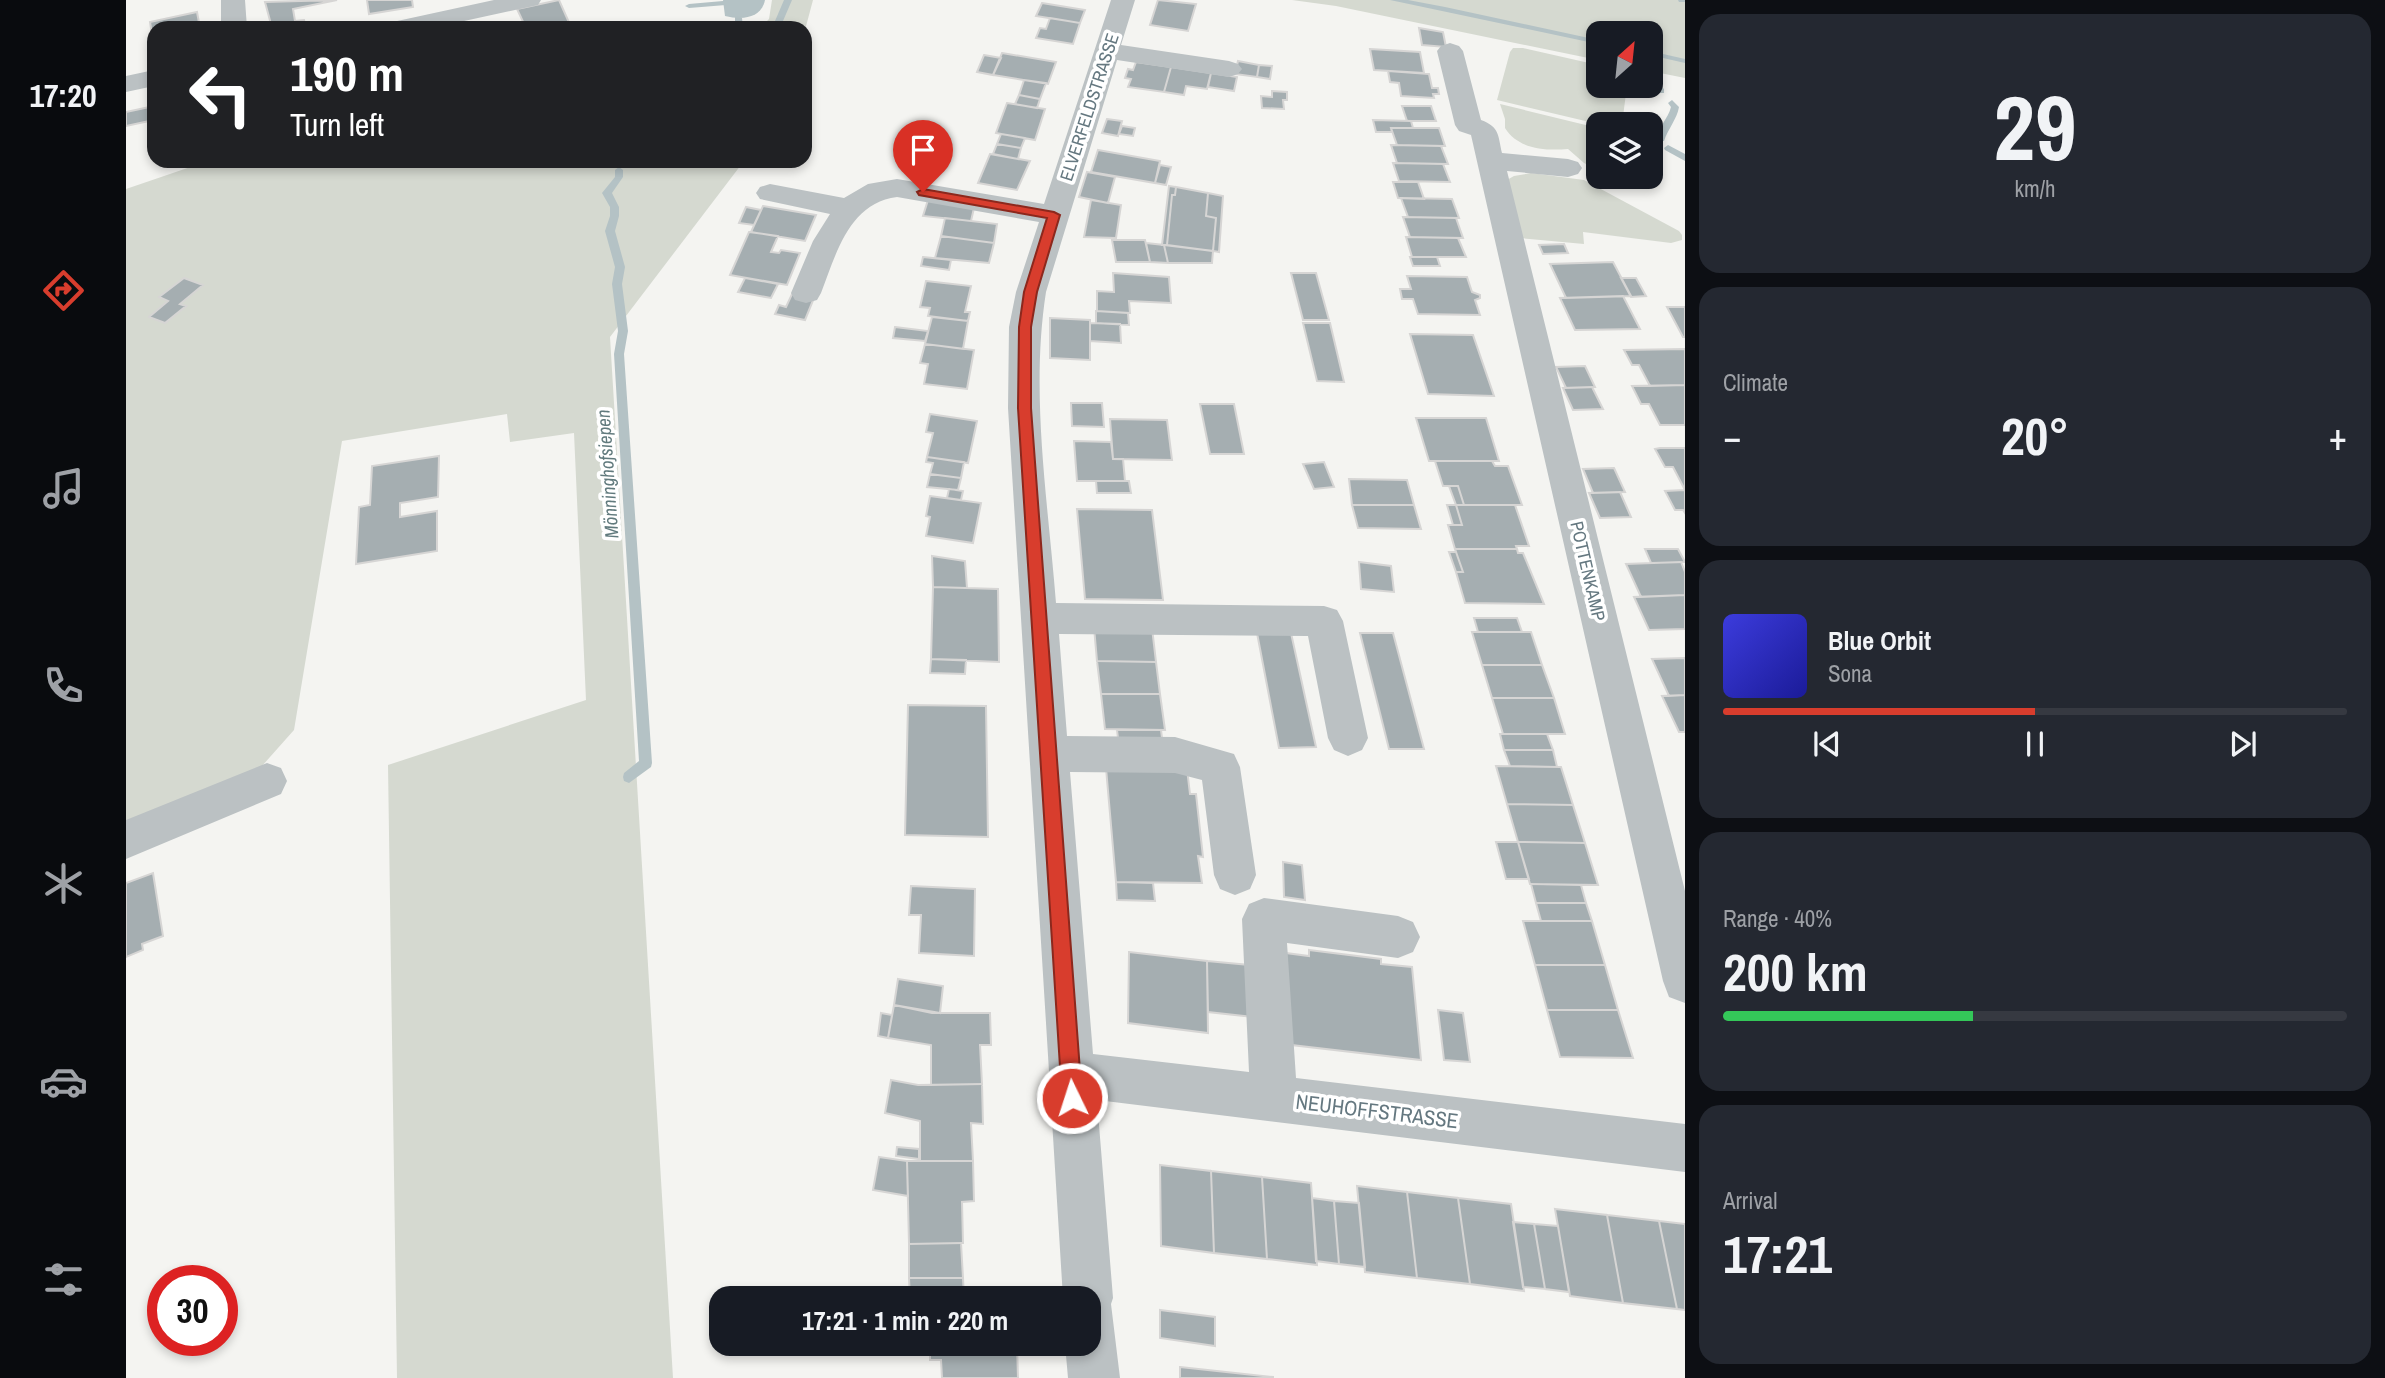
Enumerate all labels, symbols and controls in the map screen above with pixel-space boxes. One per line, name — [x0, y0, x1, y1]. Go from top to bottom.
north arrow — [1586, 21, 1662, 98]
map controls — [1586, 21, 1663, 189]
street label: ELVERFELDSTRASSE — [1053, 30, 1125, 184]
text: 190 m — [290, 40, 404, 106]
icon: left — [175, 49, 266, 140]
text: 29 — [1994, 66, 2077, 188]
text: 17:20 — [29, 74, 97, 117]
text: Turn left — [290, 103, 384, 146]
button: layers — [1586, 112, 1663, 189]
pin — [893, 120, 953, 192]
icon: arrive — [904, 131, 942, 169]
text: km/h — [2015, 173, 2055, 204]
icon: directions — [39, 266, 88, 315]
text: Climate — [1723, 367, 1788, 398]
text: 20° — [2001, 401, 2069, 471]
water label: Mönninghofsiepen — [590, 409, 624, 539]
text: − — [1723, 411, 1741, 462]
text: + — [2329, 411, 2347, 462]
icon: music — [39, 464, 88, 513]
street label: POTTENKAMP — [1564, 519, 1612, 624]
text: Blue Orbit — [1828, 623, 1931, 658]
text: Sona — [1828, 658, 1872, 689]
icon: phone — [39, 661, 88, 710]
icon: previous — [1808, 725, 1846, 763]
icon: pause — [2016, 725, 2054, 763]
icon: next — [2224, 725, 2262, 763]
icon: climate — [39, 859, 88, 908]
text: Range · 40% — [1723, 903, 1832, 934]
text: 200 km — [1723, 937, 1868, 1007]
icon: car — [39, 1057, 88, 1106]
position arrow — [1035, 1061, 1109, 1135]
street label: NEUHOFFSTRASSE — [1294, 1087, 1460, 1135]
text: Arrival — [1723, 1185, 1778, 1216]
text: 17:21 — [1723, 1219, 1832, 1289]
icon: filters — [39, 1255, 88, 1304]
speed limit sign: 30 — [147, 1265, 238, 1356]
text: 17:21 · 1 min · 220 m — [802, 1303, 1008, 1338]

